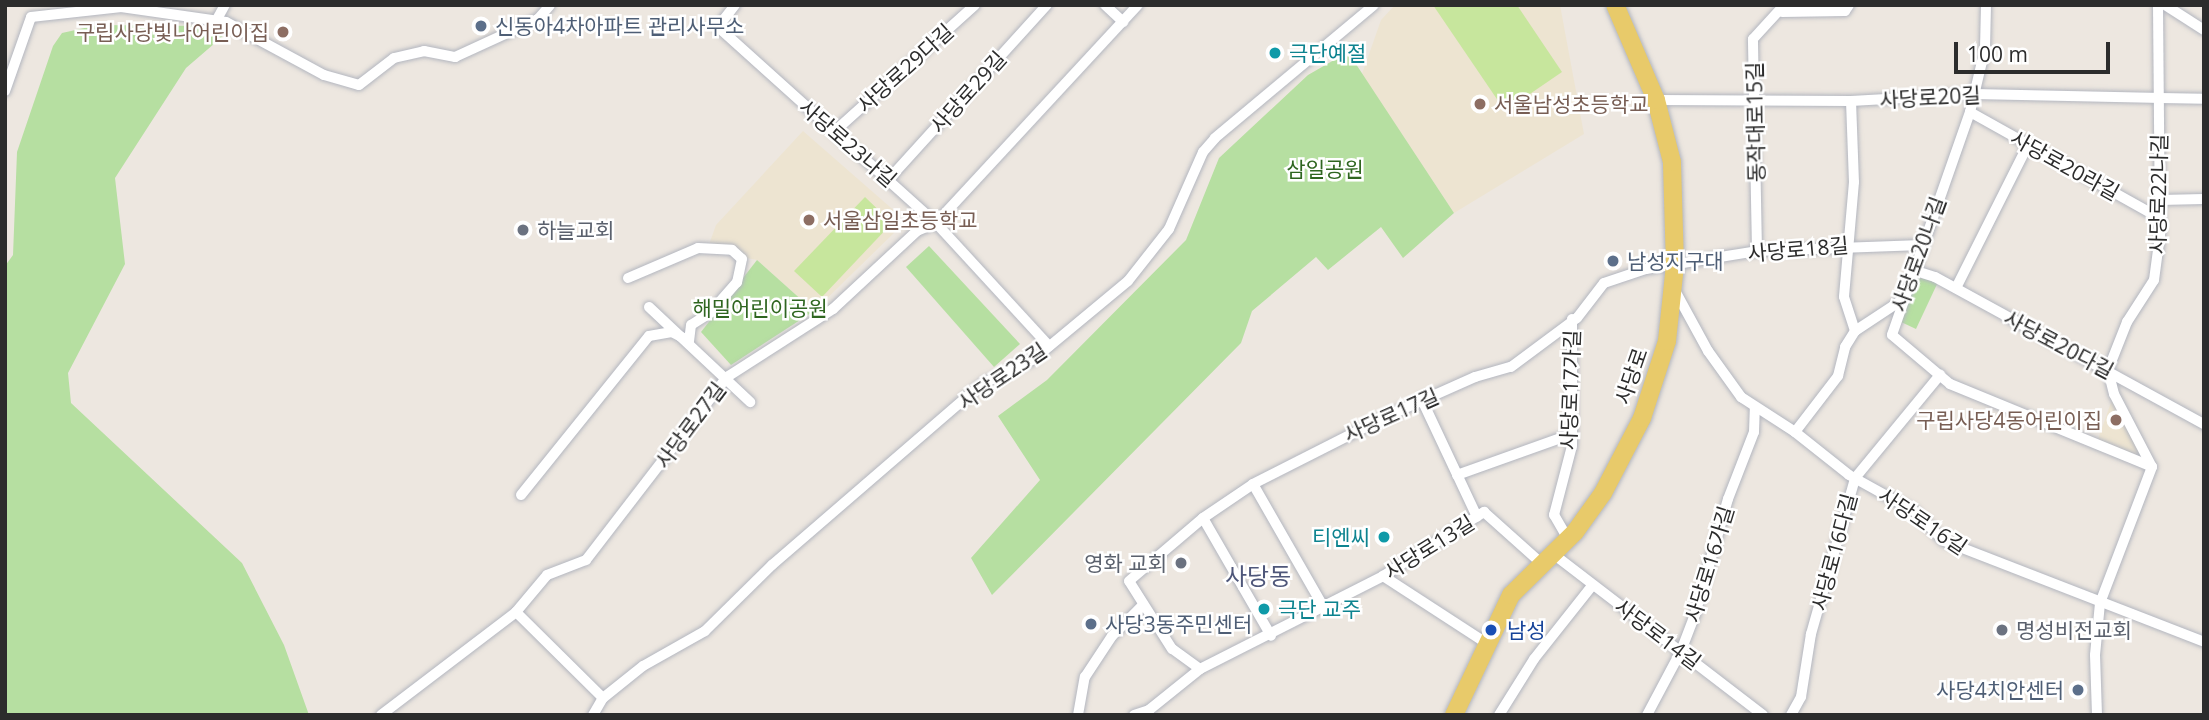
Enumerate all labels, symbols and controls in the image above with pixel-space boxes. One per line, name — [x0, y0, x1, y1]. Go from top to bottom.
place label: 신동아4차아파트 관리사무소 — [495, 13, 744, 39]
marker: 신동아4차아파트 관리사무소 — [473, 18, 489, 34]
street label: 사당로29다길 — [852, 18, 958, 118]
place label: 구립사당빛나어린이집 — [76, 19, 269, 45]
marker: 구립사당빛나어린이집 — [275, 24, 291, 40]
scale bar — [1957, 28, 2113, 72]
place label: 극단예절 — [1289, 40, 1366, 66]
text: 100 m — [1967, 40, 2028, 68]
marker: 극단예절 — [1267, 45, 1283, 61]
street label: 사당로29길 — [925, 46, 1011, 138]
street label: 동작대로15길 — [1741, 61, 1769, 183]
street label: 사당로20길 — [1879, 82, 1981, 112]
place label: 서울남성초등학교 — [1494, 91, 1649, 117]
street label: 사당로23나길 — [794, 94, 902, 192]
marker: 서울남성초등학교 — [1472, 96, 1488, 112]
street label: 사당로20라길 — [2006, 125, 2124, 205]
street label: 사당로22나길 — [2144, 133, 2172, 255]
park label: 삼일공원 — [1286, 156, 1364, 182]
street label: 사당로20나길 — [1886, 193, 1950, 315]
place label: 서울삼일초등학교 — [823, 207, 978, 233]
marker: 서울삼일초등학교 — [801, 212, 817, 228]
place label: 하늘교회 — [537, 217, 614, 243]
marker: 하늘교회 — [515, 222, 531, 238]
street label: 사당로18길 — [1746, 232, 1850, 266]
place label: 남성지구대 — [1627, 248, 1724, 274]
marker: 남성지구대 — [1605, 253, 1621, 269]
park label: 해밀어린이공원 — [692, 295, 828, 321]
street label: 사당로20다길 — [2000, 305, 2118, 383]
street label: 사당로17가길 — [1555, 329, 1585, 451]
street label: 사당로23길 — [953, 337, 1051, 415]
street label: 사당로 — [1610, 344, 1652, 408]
street label: 사당로27길 — [649, 377, 731, 473]
street label: 사당로17길 — [1340, 383, 1442, 447]
place label: 구립사당4동어린이집 — [1916, 407, 2102, 433]
marker: 구립사당4동어린이집 — [2108, 412, 2124, 428]
street label: 사당로16길 — [1874, 482, 1972, 560]
street label: 사당로16다길 — [1806, 490, 1862, 614]
street label: 사당로16가길 — [1679, 503, 1739, 625]
street label: 사당로13길 — [1379, 509, 1479, 585]
place label: 티엔씨 — [1312, 524, 1370, 550]
marker: 티엔씨 — [1376, 529, 1392, 545]
place label: 영화 교회 — [1084, 550, 1167, 576]
marker: 영화 교회 — [1173, 555, 1189, 571]
district label: 사당동 — [1225, 562, 1291, 590]
street label: 사당로14길 — [1610, 593, 1706, 675]
place label: 극단 교주 — [1278, 596, 1361, 622]
marker: 극단 교주 — [1256, 601, 1272, 617]
place label: 사당3동주민센터 — [1105, 611, 1252, 637]
marker: 사당3동주민센터 — [1083, 616, 1099, 632]
place label: 남성 — [1507, 617, 1546, 643]
place label: 명성비전교회 — [2016, 617, 2132, 643]
marker: 남성 — [1481, 620, 1501, 640]
marker: 명성비전교회 — [1994, 622, 2010, 638]
place label: 사당4치안센터 — [1936, 677, 2064, 703]
marker: 사당4치안센터 — [2070, 682, 2086, 698]

